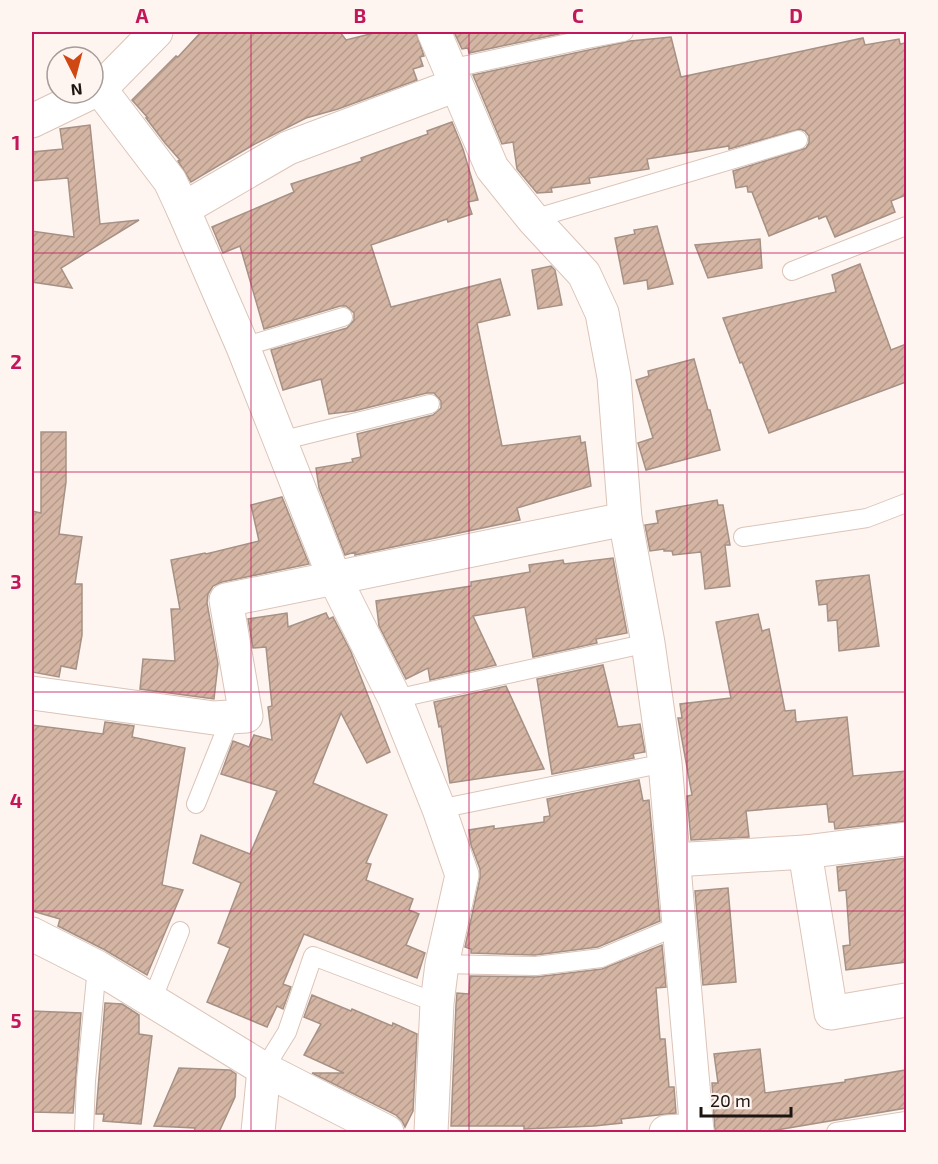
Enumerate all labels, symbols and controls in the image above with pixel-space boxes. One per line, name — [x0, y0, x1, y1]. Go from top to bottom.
text: A — [135, 3, 149, 27]
text: B — [354, 3, 366, 27]
text: C — [572, 3, 584, 27]
text: D — [789, 3, 803, 27]
north arrow — [45, 45, 105, 105]
text: N — [70, 80, 83, 100]
text: 1 — [12, 130, 20, 154]
text: 2 — [10, 349, 22, 373]
text: 3 — [10, 569, 22, 593]
text: 4 — [10, 788, 23, 812]
text: 5 — [10, 1008, 22, 1032]
scale bar — [701, 1080, 791, 1118]
text: 20 m — [710, 1089, 751, 1111]

